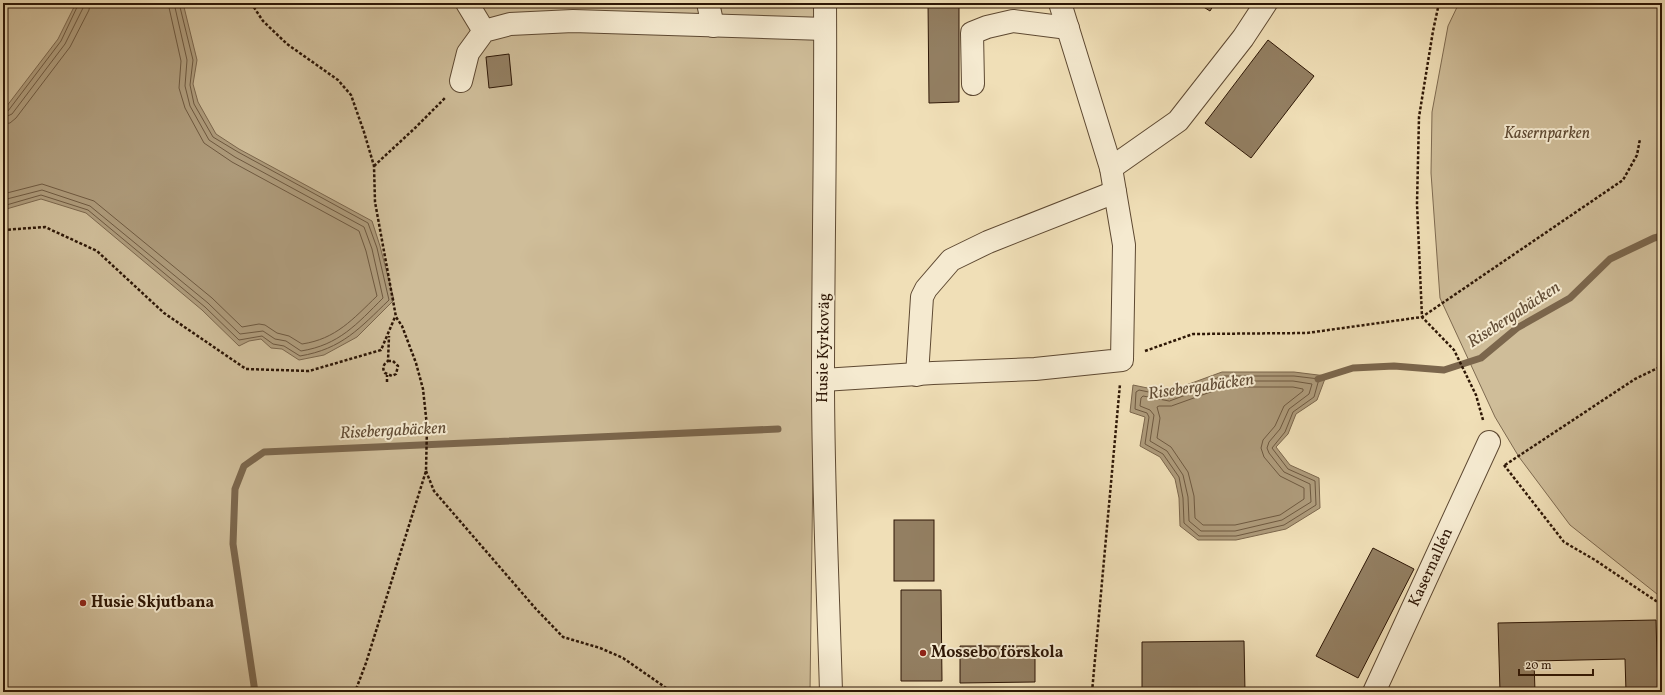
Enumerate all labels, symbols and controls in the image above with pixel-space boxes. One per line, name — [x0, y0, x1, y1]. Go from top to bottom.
park label: Kasernparken — [1504, 123, 1590, 145]
water label: Risebergabäcken — [1463, 276, 1565, 354]
street label: Husie Kyrkoväg — [812, 293, 836, 403]
water label: Risebergabäcken — [1147, 368, 1256, 406]
water label: Risebergabäcken — [339, 417, 447, 445]
street label: Kasernallén — [1404, 525, 1459, 610]
place label: Husie Skjutbana — [91, 592, 214, 614]
marker: Husie Skjutbana — [78, 598, 88, 608]
place label: Mossebo förskola — [931, 642, 1064, 664]
marker: Mossebo förskola — [918, 648, 928, 658]
scale bar — [1519, 651, 1593, 677]
text: 20 m — [1525, 658, 1552, 674]

